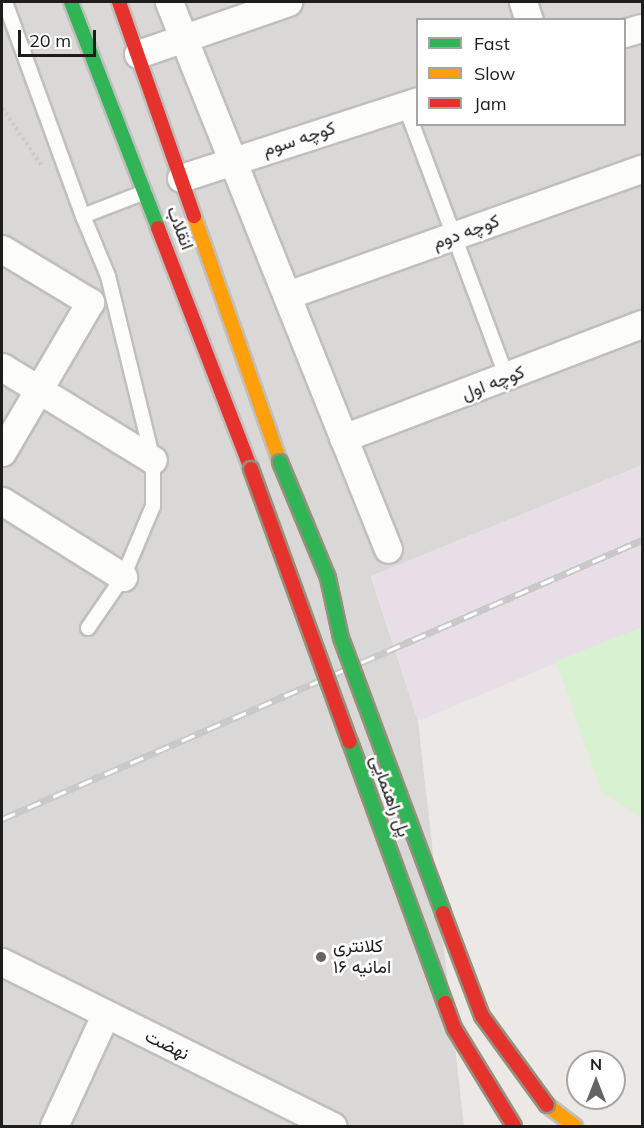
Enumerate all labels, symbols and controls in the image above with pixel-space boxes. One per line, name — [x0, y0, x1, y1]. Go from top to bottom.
scale bar — [21, 18, 99, 56]
legend — [416, 18, 626, 126]
text: 20 m — [29, 29, 71, 52]
text: Fast — [474, 32, 510, 55]
text: Slow — [474, 62, 515, 85]
text: Jam — [474, 92, 507, 115]
street label: کوچه سوم — [260, 117, 338, 161]
street label: انقلاب — [162, 203, 198, 253]
street label: کوچه دوم — [430, 210, 502, 254]
street label: کوچه اول — [458, 361, 528, 405]
street label: پل راهنمایی — [365, 752, 415, 840]
place label: کلانتری ۱۶ امانیه — [333, 936, 391, 978]
marker: کلانتری ۱۶ امانیه — [314, 950, 328, 964]
street label: نهضت — [141, 1025, 193, 1065]
north arrow — [566, 1050, 626, 1110]
text: N — [590, 1054, 602, 1074]

